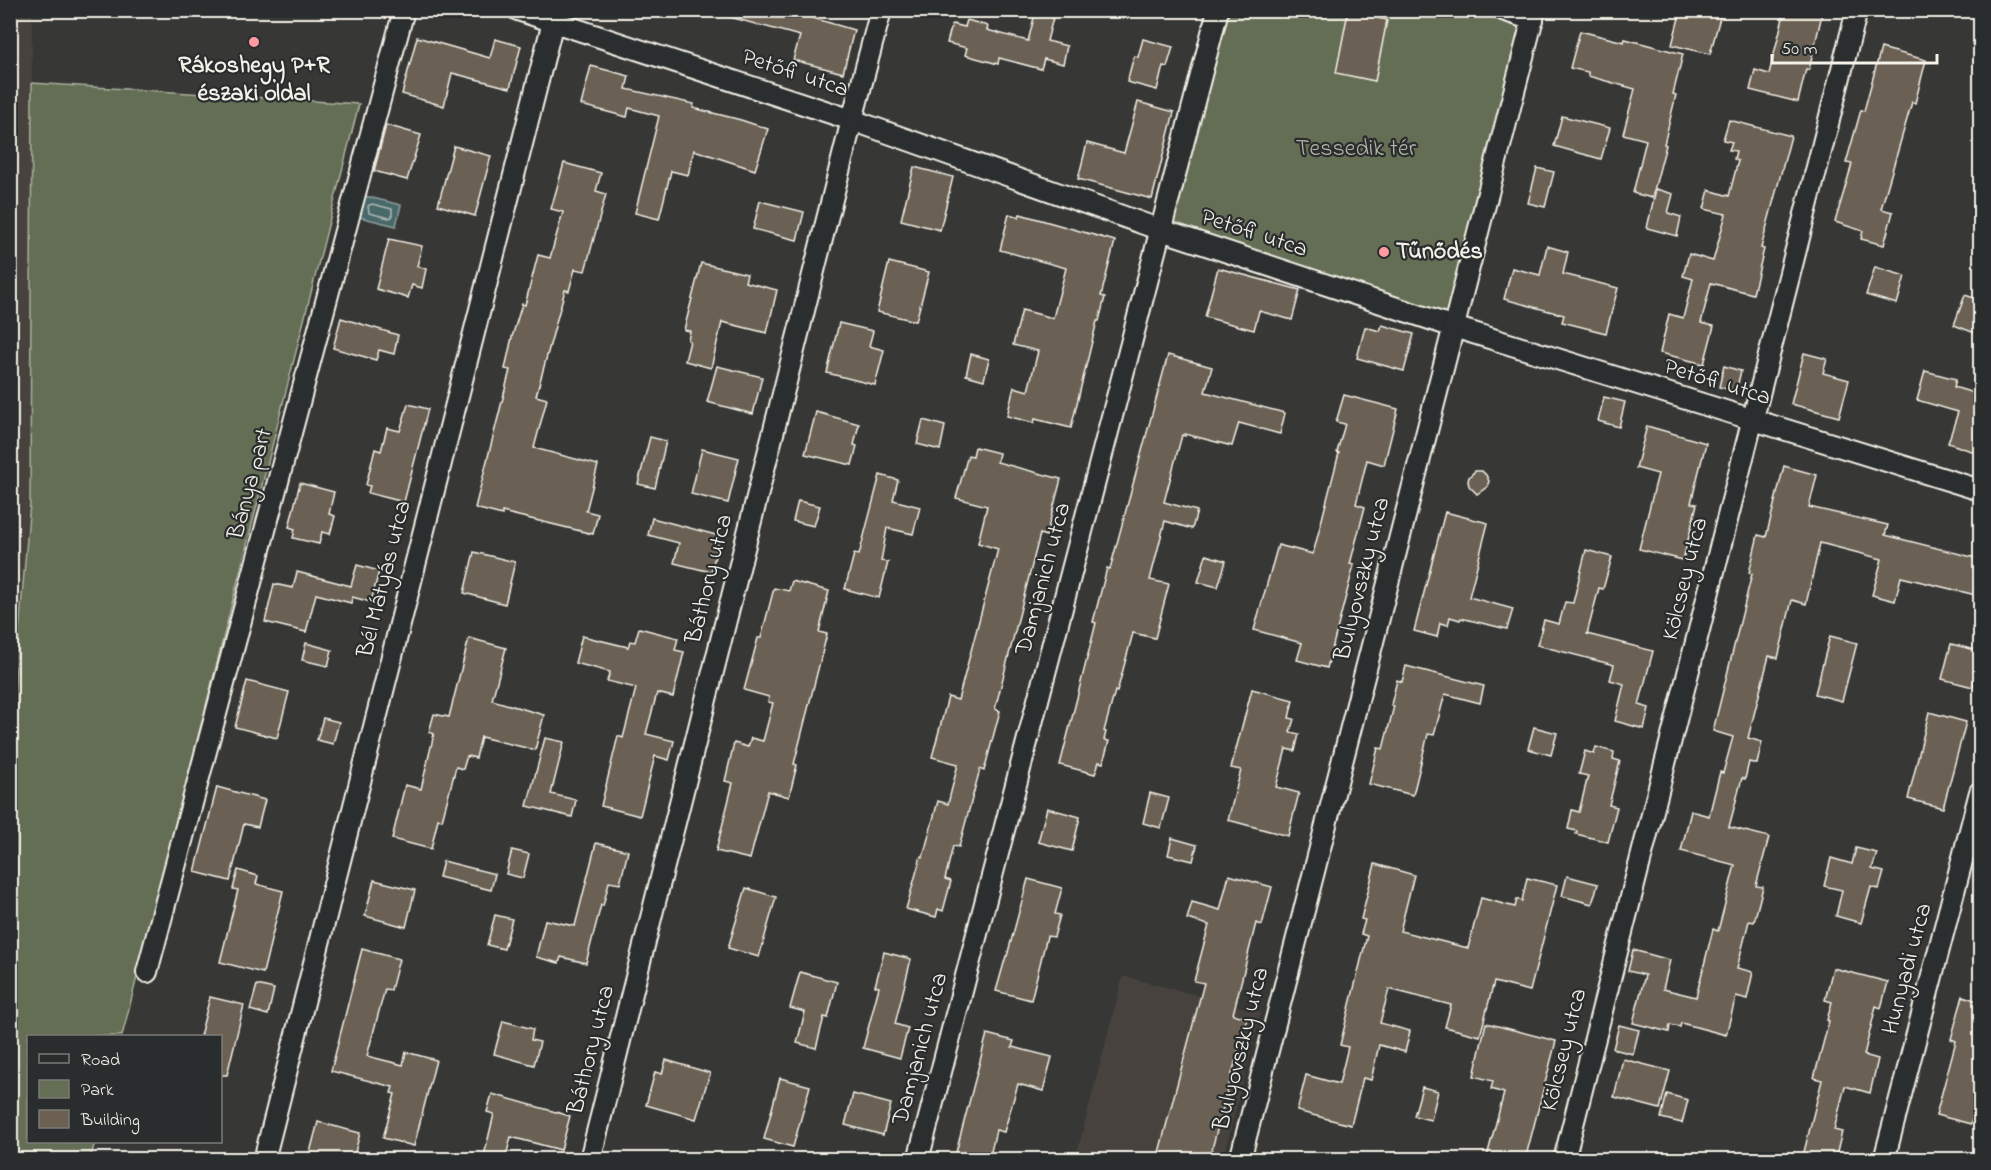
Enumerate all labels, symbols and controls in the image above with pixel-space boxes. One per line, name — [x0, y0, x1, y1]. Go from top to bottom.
scale bar — [1772, 27, 1937, 65]
marker: Rákoshegy P+R északi oldal — [247, 35, 261, 49]
text: 50 m — [1781, 37, 1818, 63]
street label: Petőfi utca — [737, 40, 853, 108]
place label: Rákoshegy P+R északi oldal — [178, 49, 330, 112]
park label: Tessedik tér — [1296, 132, 1417, 167]
street label: Petőfi utca — [1196, 200, 1312, 268]
place label: Tűnődés — [1396, 235, 1483, 270]
marker: Tűnődés — [1377, 245, 1391, 259]
street label: Petőfi utca — [1659, 350, 1775, 416]
street label: Bánya part — [219, 424, 284, 545]
street label: Bulyovszky utca — [1326, 494, 1401, 666]
street label: Bél Mátyás utca — [348, 497, 422, 662]
street label: Damjanich utca — [1007, 499, 1081, 660]
street label: Báthory utca — [677, 511, 744, 649]
street label: Kölcsey utca — [1654, 514, 1719, 644]
street label: Hunyadi utca — [1874, 899, 1943, 1039]
street label: Bulyovszky utca — [1205, 964, 1280, 1136]
street label: Damjanich utca — [884, 969, 958, 1130]
street label: Báthory utca — [559, 982, 626, 1120]
street label: Kölcsey utca — [1533, 985, 1598, 1115]
legend — [27, 1035, 222, 1143]
text: Road — [81, 1048, 120, 1074]
text: Park — [81, 1078, 114, 1104]
text: Building — [80, 1108, 140, 1135]

